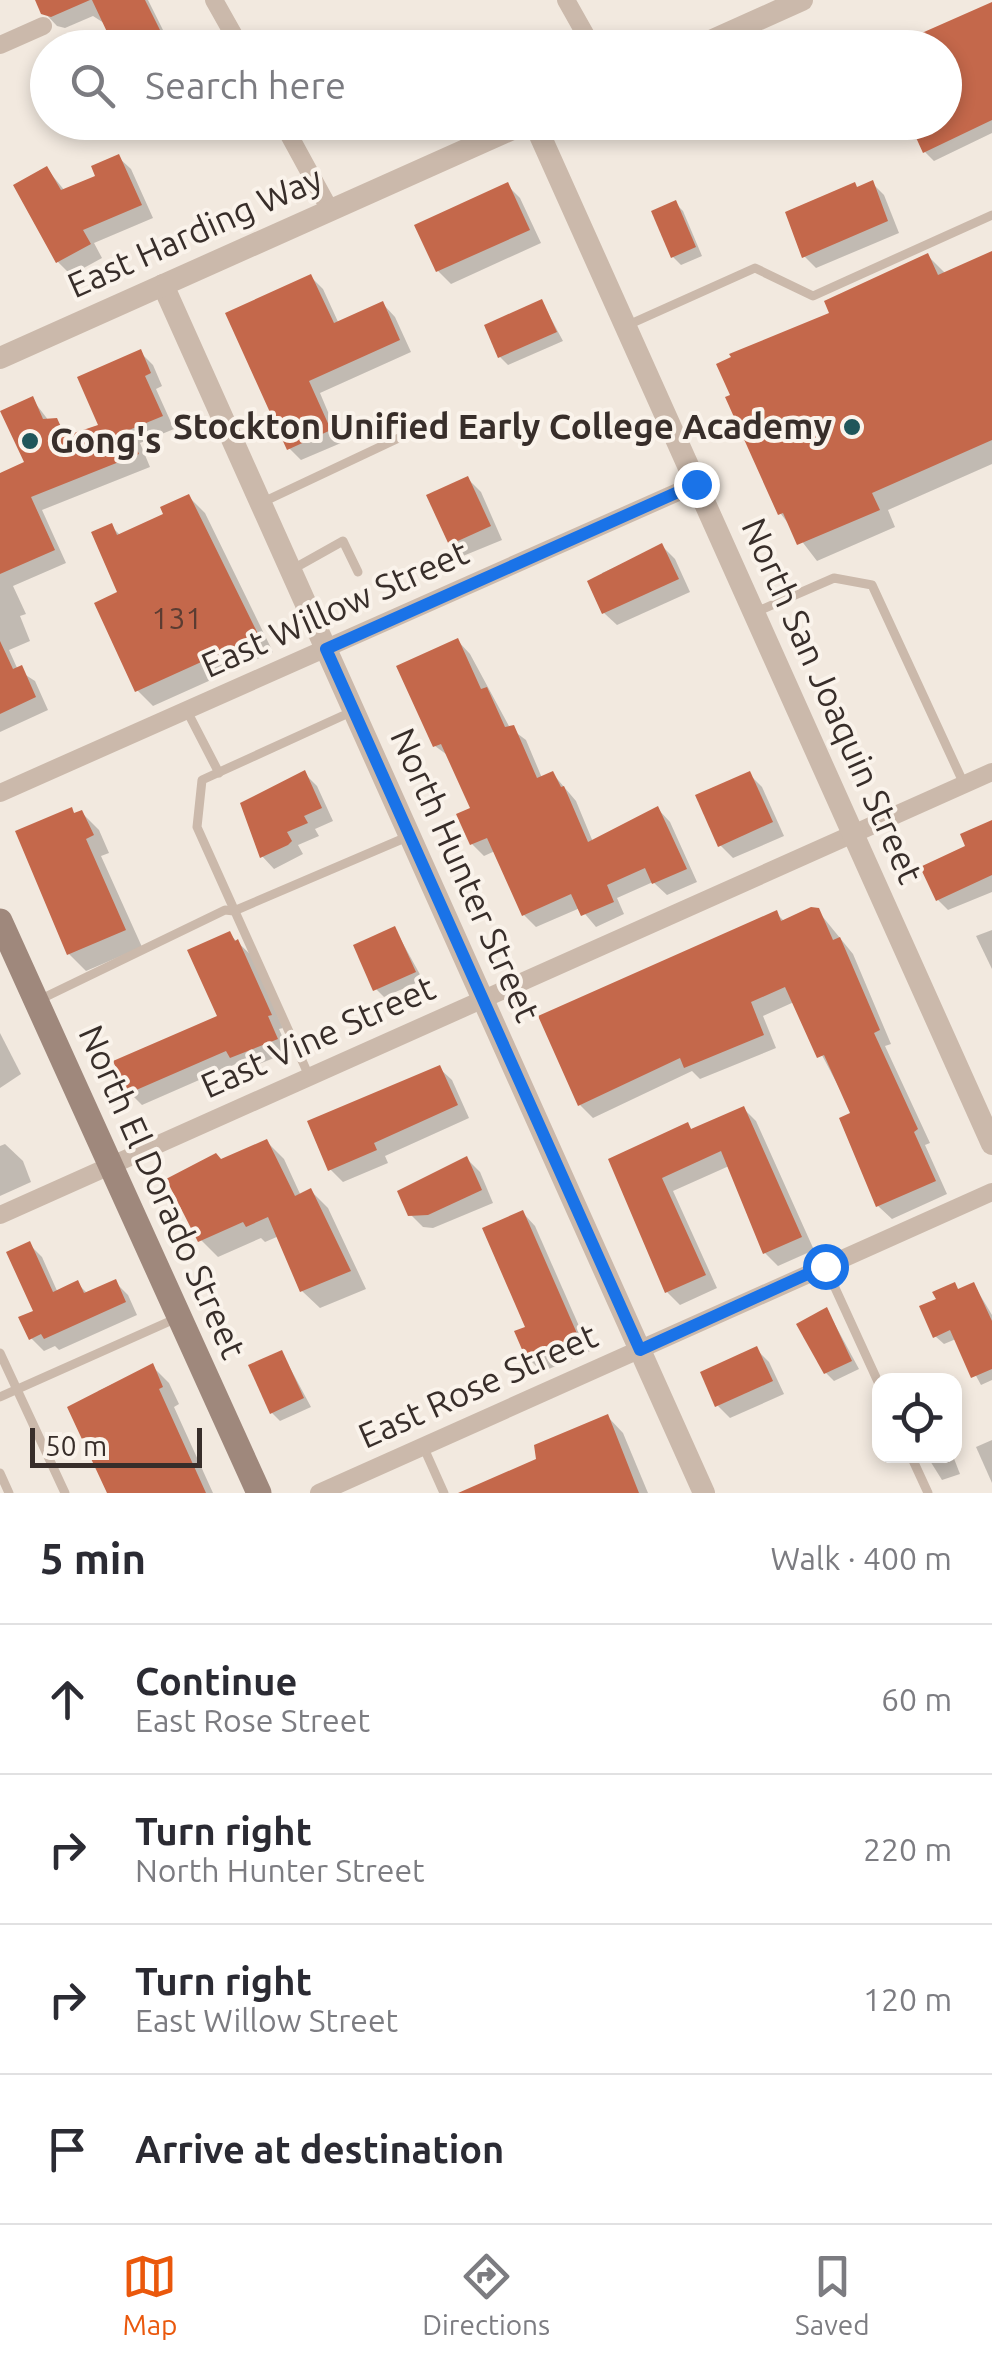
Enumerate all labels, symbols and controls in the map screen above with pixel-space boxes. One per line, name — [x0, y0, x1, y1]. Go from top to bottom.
search box — [30, 30, 962, 140]
icon: search — [65, 58, 120, 113]
text: Search here — [145, 64, 346, 106]
street label: East Harding Way — [61, 157, 328, 305]
place label: Stockton Unified Early College Academy — [173, 406, 832, 446]
marker: Stockton Unified Early College Academy — [841, 416, 863, 438]
place label: Gong's — [50, 420, 162, 460]
marker: Gong's — [19, 430, 41, 452]
route end — [674, 462, 720, 508]
street label: North San Joaquin Street — [734, 512, 932, 889]
street label: East Willow Street — [195, 531, 474, 685]
house number: 131 — [152, 601, 202, 635]
street label: North Hunter Street — [383, 722, 549, 1028]
street label: East Vine Street — [195, 967, 441, 1105]
street label: North El Dorado Street — [71, 1019, 255, 1365]
route start — [803, 1244, 849, 1290]
street label: East Rose Street — [352, 1314, 603, 1456]
map controls — [872, 1373, 962, 1463]
button: locate — [872, 1373, 962, 1463]
scale bar — [30, 1423, 202, 1468]
text: 50 m — [45, 1430, 107, 1461]
text: 5 min — [40, 1535, 146, 1582]
text: Walk · 400 m — [770, 1540, 952, 1576]
text: Continue — [135, 1660, 297, 1702]
icon: ahead — [40, 1672, 95, 1727]
text: 60 m — [881, 1681, 952, 1717]
text: East Rose Street — [135, 1702, 370, 1738]
text: Turn right — [135, 1810, 312, 1852]
icon: right — [40, 1822, 95, 1877]
text: 220 m — [863, 1831, 952, 1867]
text: North Hunter Street — [135, 1852, 425, 1888]
text: Turn right — [135, 1960, 312, 2002]
icon: right — [40, 1972, 95, 2027]
text: 120 m — [863, 1981, 952, 2017]
text: East Willow Street — [135, 2002, 398, 2038]
icon: arrive — [40, 2122, 95, 2177]
text: Arrive at destination — [135, 2128, 504, 2170]
tab: Map — [122, 2249, 178, 2340]
tab: Directions — [422, 2249, 550, 2340]
tab: Saved — [795, 2249, 870, 2340]

